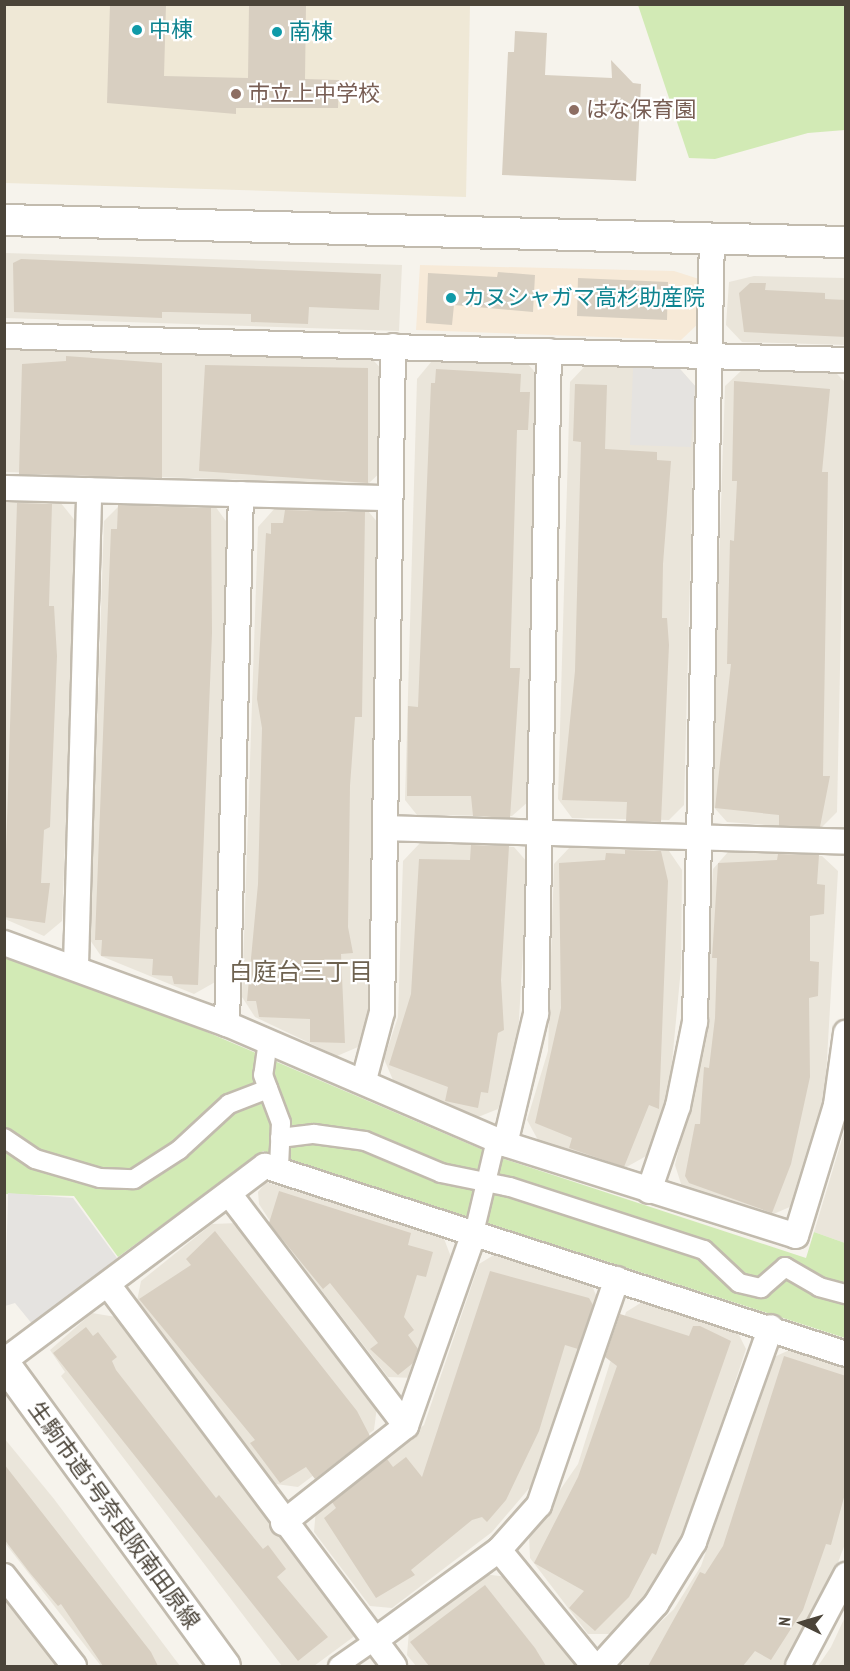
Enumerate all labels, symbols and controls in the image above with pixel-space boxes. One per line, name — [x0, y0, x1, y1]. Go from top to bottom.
place label: 中棟 — [149, 17, 193, 43]
place label: 南棟 — [289, 19, 333, 45]
marker: 中棟 — [130, 23, 144, 37]
marker: 南棟 — [270, 25, 284, 39]
place label: 市立上中学校 — [248, 81, 380, 107]
marker: 市立上中学校 — [229, 87, 243, 101]
place label: はな保育園 — [586, 97, 696, 123]
marker: はな保育園 — [567, 103, 581, 117]
place label: カヌシャガマ高杉助産院 — [463, 285, 705, 311]
marker: カヌシャガマ高杉助産院 — [444, 291, 458, 305]
district label: 白庭台三丁目 — [229, 958, 373, 986]
street label: 生駒市道5号奈良阪南田原線 — [23, 1396, 205, 1634]
north arrow — [772, 1593, 832, 1653]
text: N — [774, 1616, 794, 1627]

